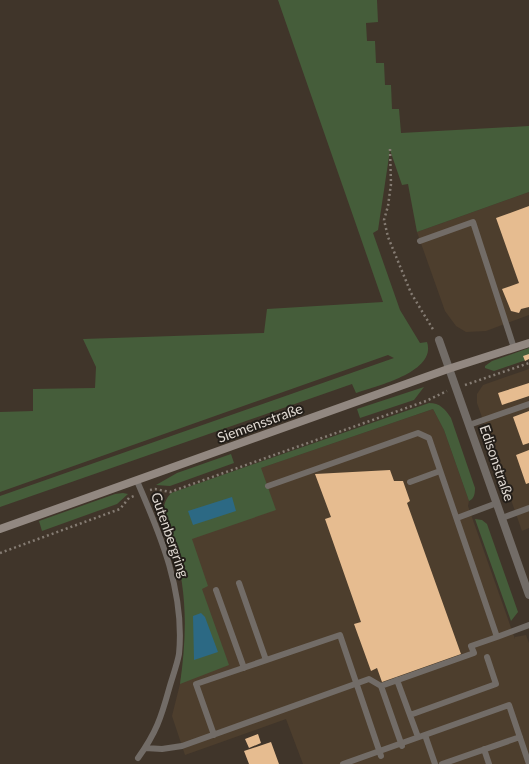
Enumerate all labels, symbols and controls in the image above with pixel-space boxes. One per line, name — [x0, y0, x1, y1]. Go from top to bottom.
street label: Siemensstraße — [215, 399, 305, 446]
street label: Edisonstraße — [477, 423, 518, 503]
street label: Gutenbergring — [148, 490, 193, 580]

